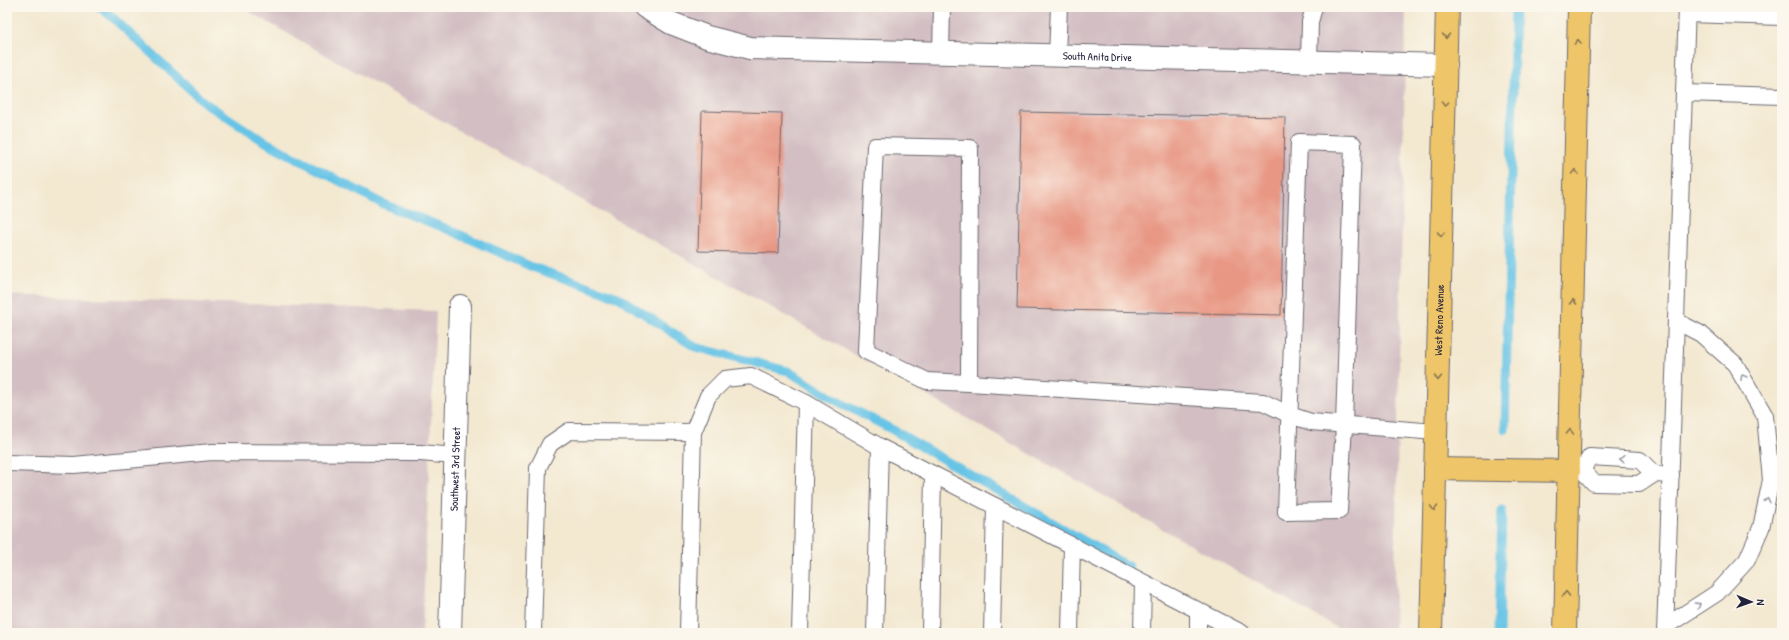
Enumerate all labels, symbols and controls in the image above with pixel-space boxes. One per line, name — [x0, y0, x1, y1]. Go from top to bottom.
one-way arrow — [1442, 33, 1451, 39]
one-way arrow — [1574, 39, 1582, 45]
street label: South Anita Drive — [1063, 49, 1133, 64]
one-way arrow — [1441, 101, 1449, 107]
one-way arrow — [1571, 169, 1580, 175]
one-way arrow — [1437, 231, 1446, 237]
street label: West Reno Avenue — [1431, 284, 1447, 356]
one-way arrow — [1568, 299, 1577, 305]
one-way arrow — [1740, 374, 1747, 381]
one-way arrow — [1433, 375, 1442, 381]
street label: Southwest 3rd Street — [447, 427, 463, 511]
one-way arrow — [1566, 429, 1574, 435]
one-way arrow — [1619, 454, 1625, 463]
one-way arrow — [1762, 497, 1770, 503]
one-way arrow — [1430, 505, 1439, 511]
north arrow — [1731, 582, 1771, 622]
one-way arrow — [1561, 591, 1570, 597]
text: N — [1754, 599, 1768, 606]
one-way arrow — [1694, 602, 1701, 610]

